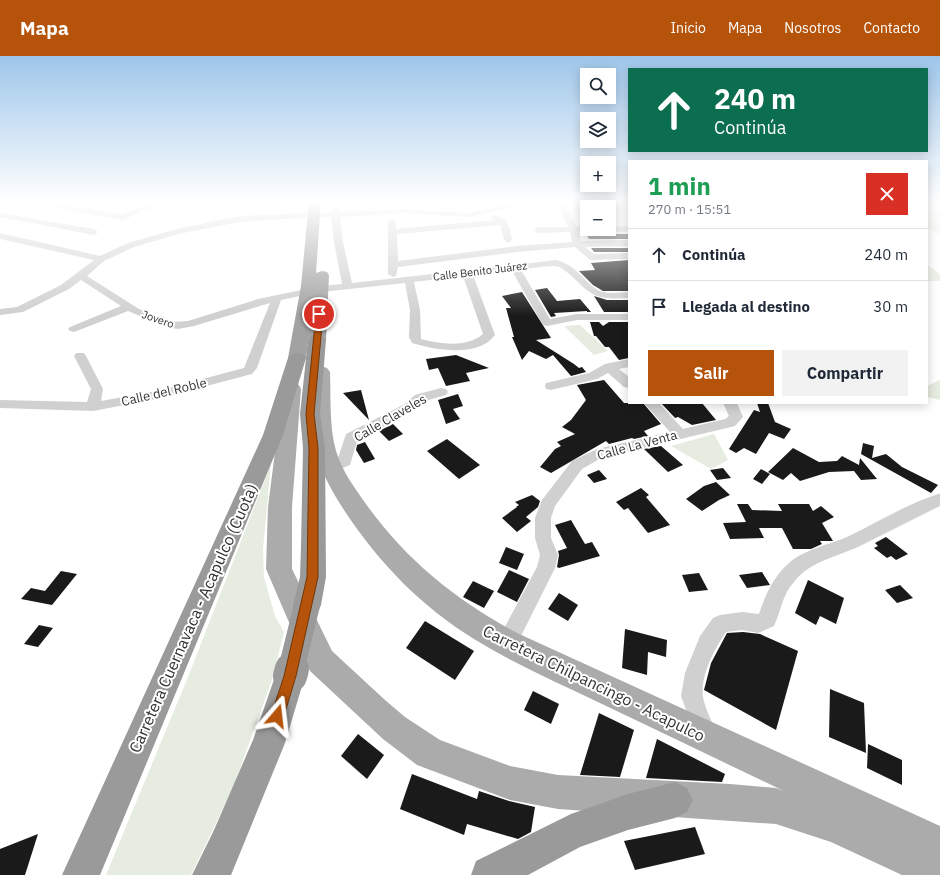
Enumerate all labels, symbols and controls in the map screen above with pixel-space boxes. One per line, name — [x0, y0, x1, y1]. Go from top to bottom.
text: Mapa — [20, 16, 69, 40]
text: Inicio — [670, 19, 706, 37]
text: Mapa — [728, 19, 762, 37]
text: Nosotros — [784, 19, 841, 37]
text: Contacto — [863, 19, 920, 37]
map controls — [580, 68, 616, 236]
button: search — [580, 68, 616, 104]
text: 240 m — [714, 80, 796, 117]
icon: ahead — [648, 84, 700, 136]
button: layers — [580, 112, 616, 148]
text: Continúa — [714, 116, 786, 139]
button: + — [580, 156, 616, 192]
text: 1 min — [648, 170, 711, 202]
button: close — [866, 173, 908, 215]
button: − — [580, 200, 616, 236]
text: 270 m · 15:51 — [648, 201, 731, 218]
icon: ahead — [648, 244, 670, 266]
text: Continúa — [682, 245, 746, 264]
text: 240 m — [864, 245, 908, 264]
street label: Calle Benito Juárez — [432, 258, 528, 284]
icon: arrive — [648, 296, 670, 318]
pin — [302, 297, 336, 331]
text: Llegada al destino — [682, 297, 810, 316]
text: 30 m — [873, 297, 908, 316]
icon: arrive — [308, 303, 330, 325]
street label: Jovero — [140, 307, 176, 331]
button: Salir — [648, 350, 774, 396]
button: Compartir — [782, 350, 908, 396]
street label: Calle del Roble — [120, 374, 208, 410]
street label: Calle Claveles — [351, 390, 429, 446]
street label: Calle La Venta — [595, 426, 679, 464]
street label: Carretera Cuernavaca - Acapulco (Cuota) — [124, 480, 262, 756]
street label: Carretera Chilpancingo - Acapulco — [480, 620, 708, 746]
position arrow — [256, 695, 298, 737]

